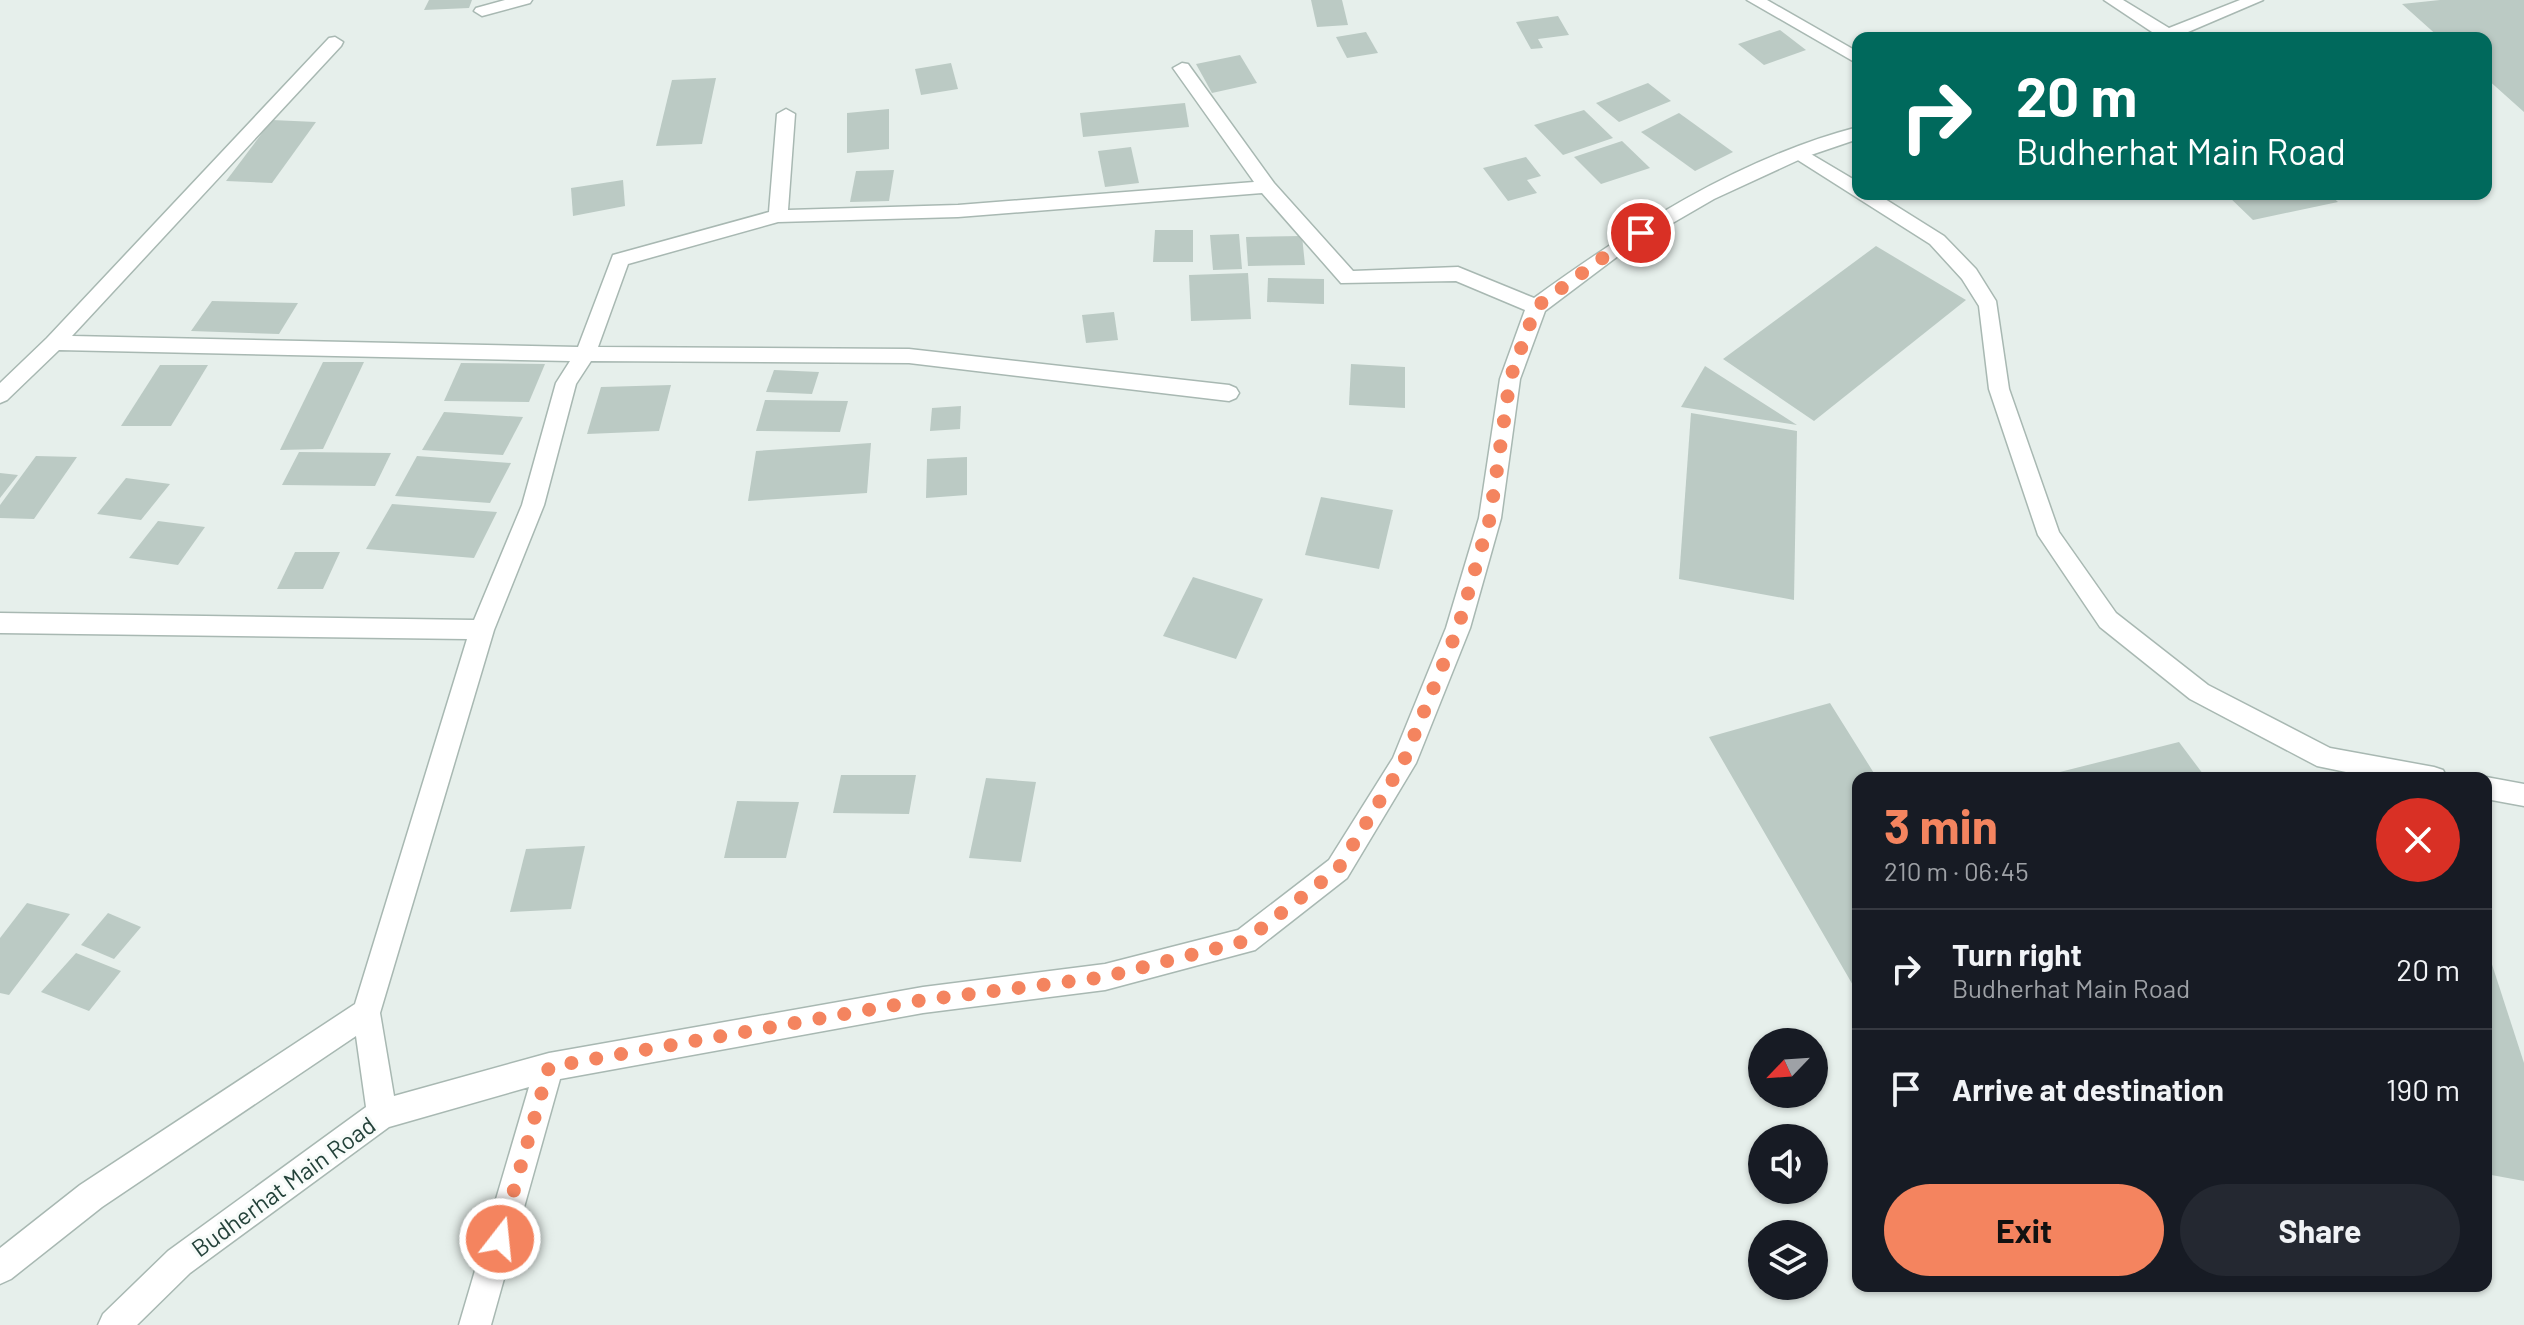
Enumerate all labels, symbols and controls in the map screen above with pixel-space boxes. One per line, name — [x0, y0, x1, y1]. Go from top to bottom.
text: 20 m — [2016, 61, 2137, 128]
icon: right — [1884, 64, 1988, 168]
text: Budherhat Main Road — [2016, 129, 2346, 172]
pin — [1607, 199, 1675, 267]
icon: arrive — [1619, 211, 1663, 255]
text: 3 min — [1884, 796, 1998, 854]
button: close — [2376, 798, 2460, 882]
text: 210 m · 06:45 — [1884, 855, 2029, 886]
text: Turn right — [1952, 936, 2082, 972]
icon: right — [1884, 947, 1928, 991]
text: 20 m — [2396, 951, 2460, 987]
text: Budherhat Main Road — [1952, 972, 2190, 1003]
north arrow — [1748, 1028, 1828, 1108]
map controls — [1748, 1028, 1828, 1300]
icon: arrive — [1884, 1067, 1928, 1111]
text: Arrive at destination — [1952, 1071, 2224, 1107]
text: 190 m — [2386, 1071, 2460, 1107]
street label: Budherhat Main Road — [185, 1110, 381, 1262]
button: sound — [1748, 1124, 1828, 1204]
button: Exit — [1884, 1184, 2164, 1276]
button: Share — [2180, 1184, 2460, 1276]
position arrow — [458, 1197, 542, 1281]
button: layers — [1748, 1220, 1828, 1300]

